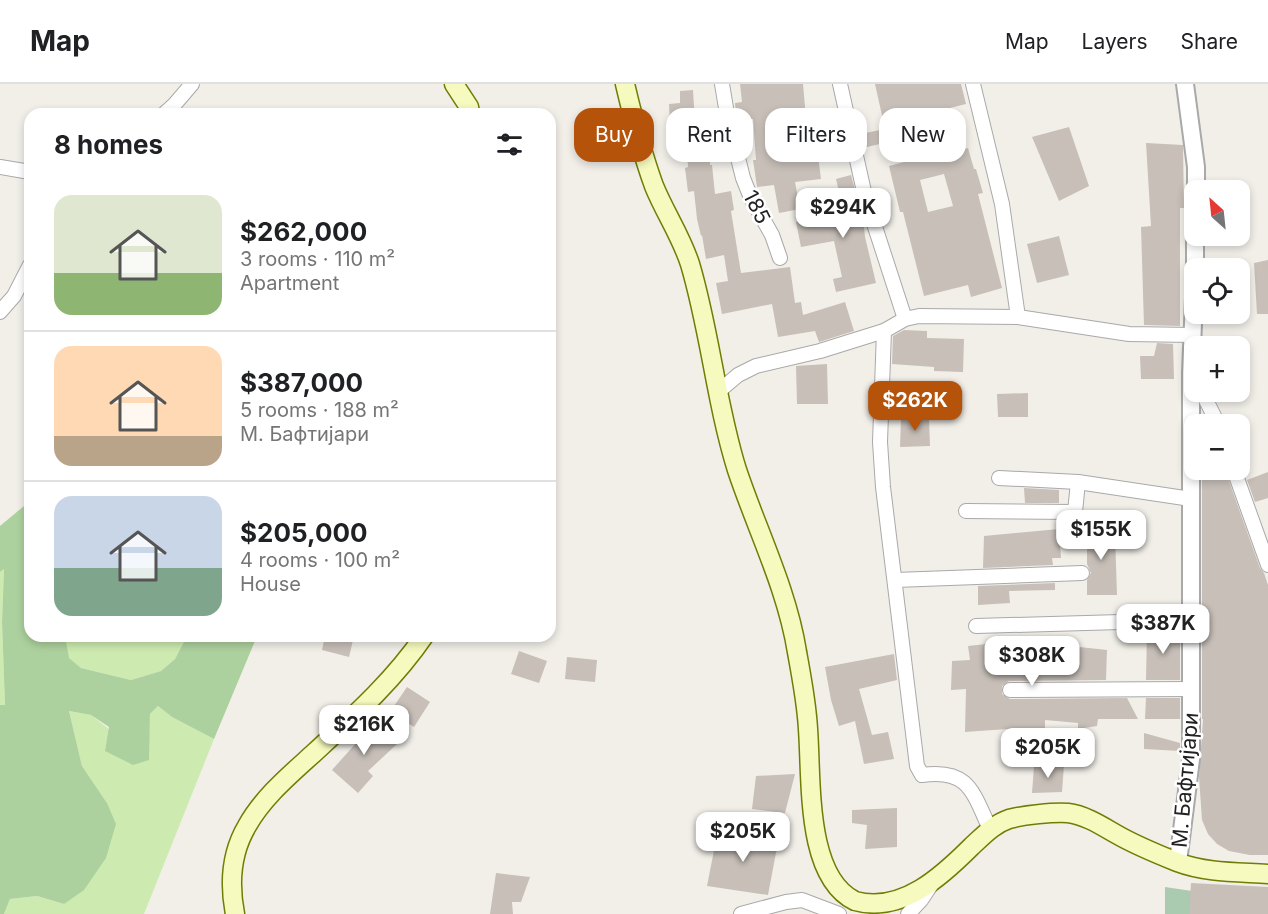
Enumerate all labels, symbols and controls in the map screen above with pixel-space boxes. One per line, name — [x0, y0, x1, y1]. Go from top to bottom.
text: Map — [30, 24, 90, 58]
text: Map — [1005, 29, 1049, 54]
text: Layers — [1082, 29, 1148, 54]
text: Share — [1181, 29, 1238, 54]
chip: Buy — [574, 108, 654, 162]
chip: Rent — [666, 108, 753, 162]
chip: Filters — [765, 108, 867, 162]
chip: New — [879, 108, 966, 162]
icon: filters — [493, 128, 526, 161]
text: 8 homes — [54, 129, 163, 160]
north arrow — [1184, 180, 1250, 246]
map controls — [1184, 180, 1250, 480]
street label: 185 — [738, 186, 776, 228]
pin: $294K — [801, 188, 885, 239]
text: $294K — [810, 195, 876, 219]
text: $262,000 — [240, 216, 367, 247]
icon: home — [102, 219, 174, 291]
text: 3 rooms · 110 m² — [240, 247, 395, 271]
button: locate — [1184, 258, 1250, 324]
text: Apartment — [240, 271, 339, 295]
button: + — [1184, 336, 1250, 402]
text: $387,000 — [240, 367, 363, 398]
icon: home — [102, 370, 174, 442]
pin: $262K — [873, 381, 957, 432]
text: $262K — [882, 388, 948, 412]
text: 5 rooms · 188 m² — [240, 398, 399, 422]
button: − — [1184, 414, 1250, 480]
text: М. Бафтијари — [240, 422, 369, 446]
pin: $155K — [1059, 510, 1143, 561]
text: $205,000 — [240, 517, 367, 548]
text: $155K — [1070, 517, 1132, 541]
icon: home — [102, 520, 174, 592]
text: 4 rooms · 100 m² — [240, 548, 400, 572]
text: House — [240, 572, 301, 596]
pin: $387K — [1121, 604, 1205, 655]
text: $387K — [1130, 611, 1196, 635]
pin: $308K — [990, 636, 1074, 687]
text: $308K — [999, 643, 1065, 667]
pin: $216K — [322, 705, 406, 756]
street label: М. Бафтијари — [1167, 711, 1203, 849]
text: $216K — [333, 712, 395, 736]
pin: $205K — [1006, 728, 1090, 779]
text: $205K — [1015, 735, 1081, 759]
pin: $205K — [701, 812, 785, 863]
text: $205K — [710, 819, 776, 843]

